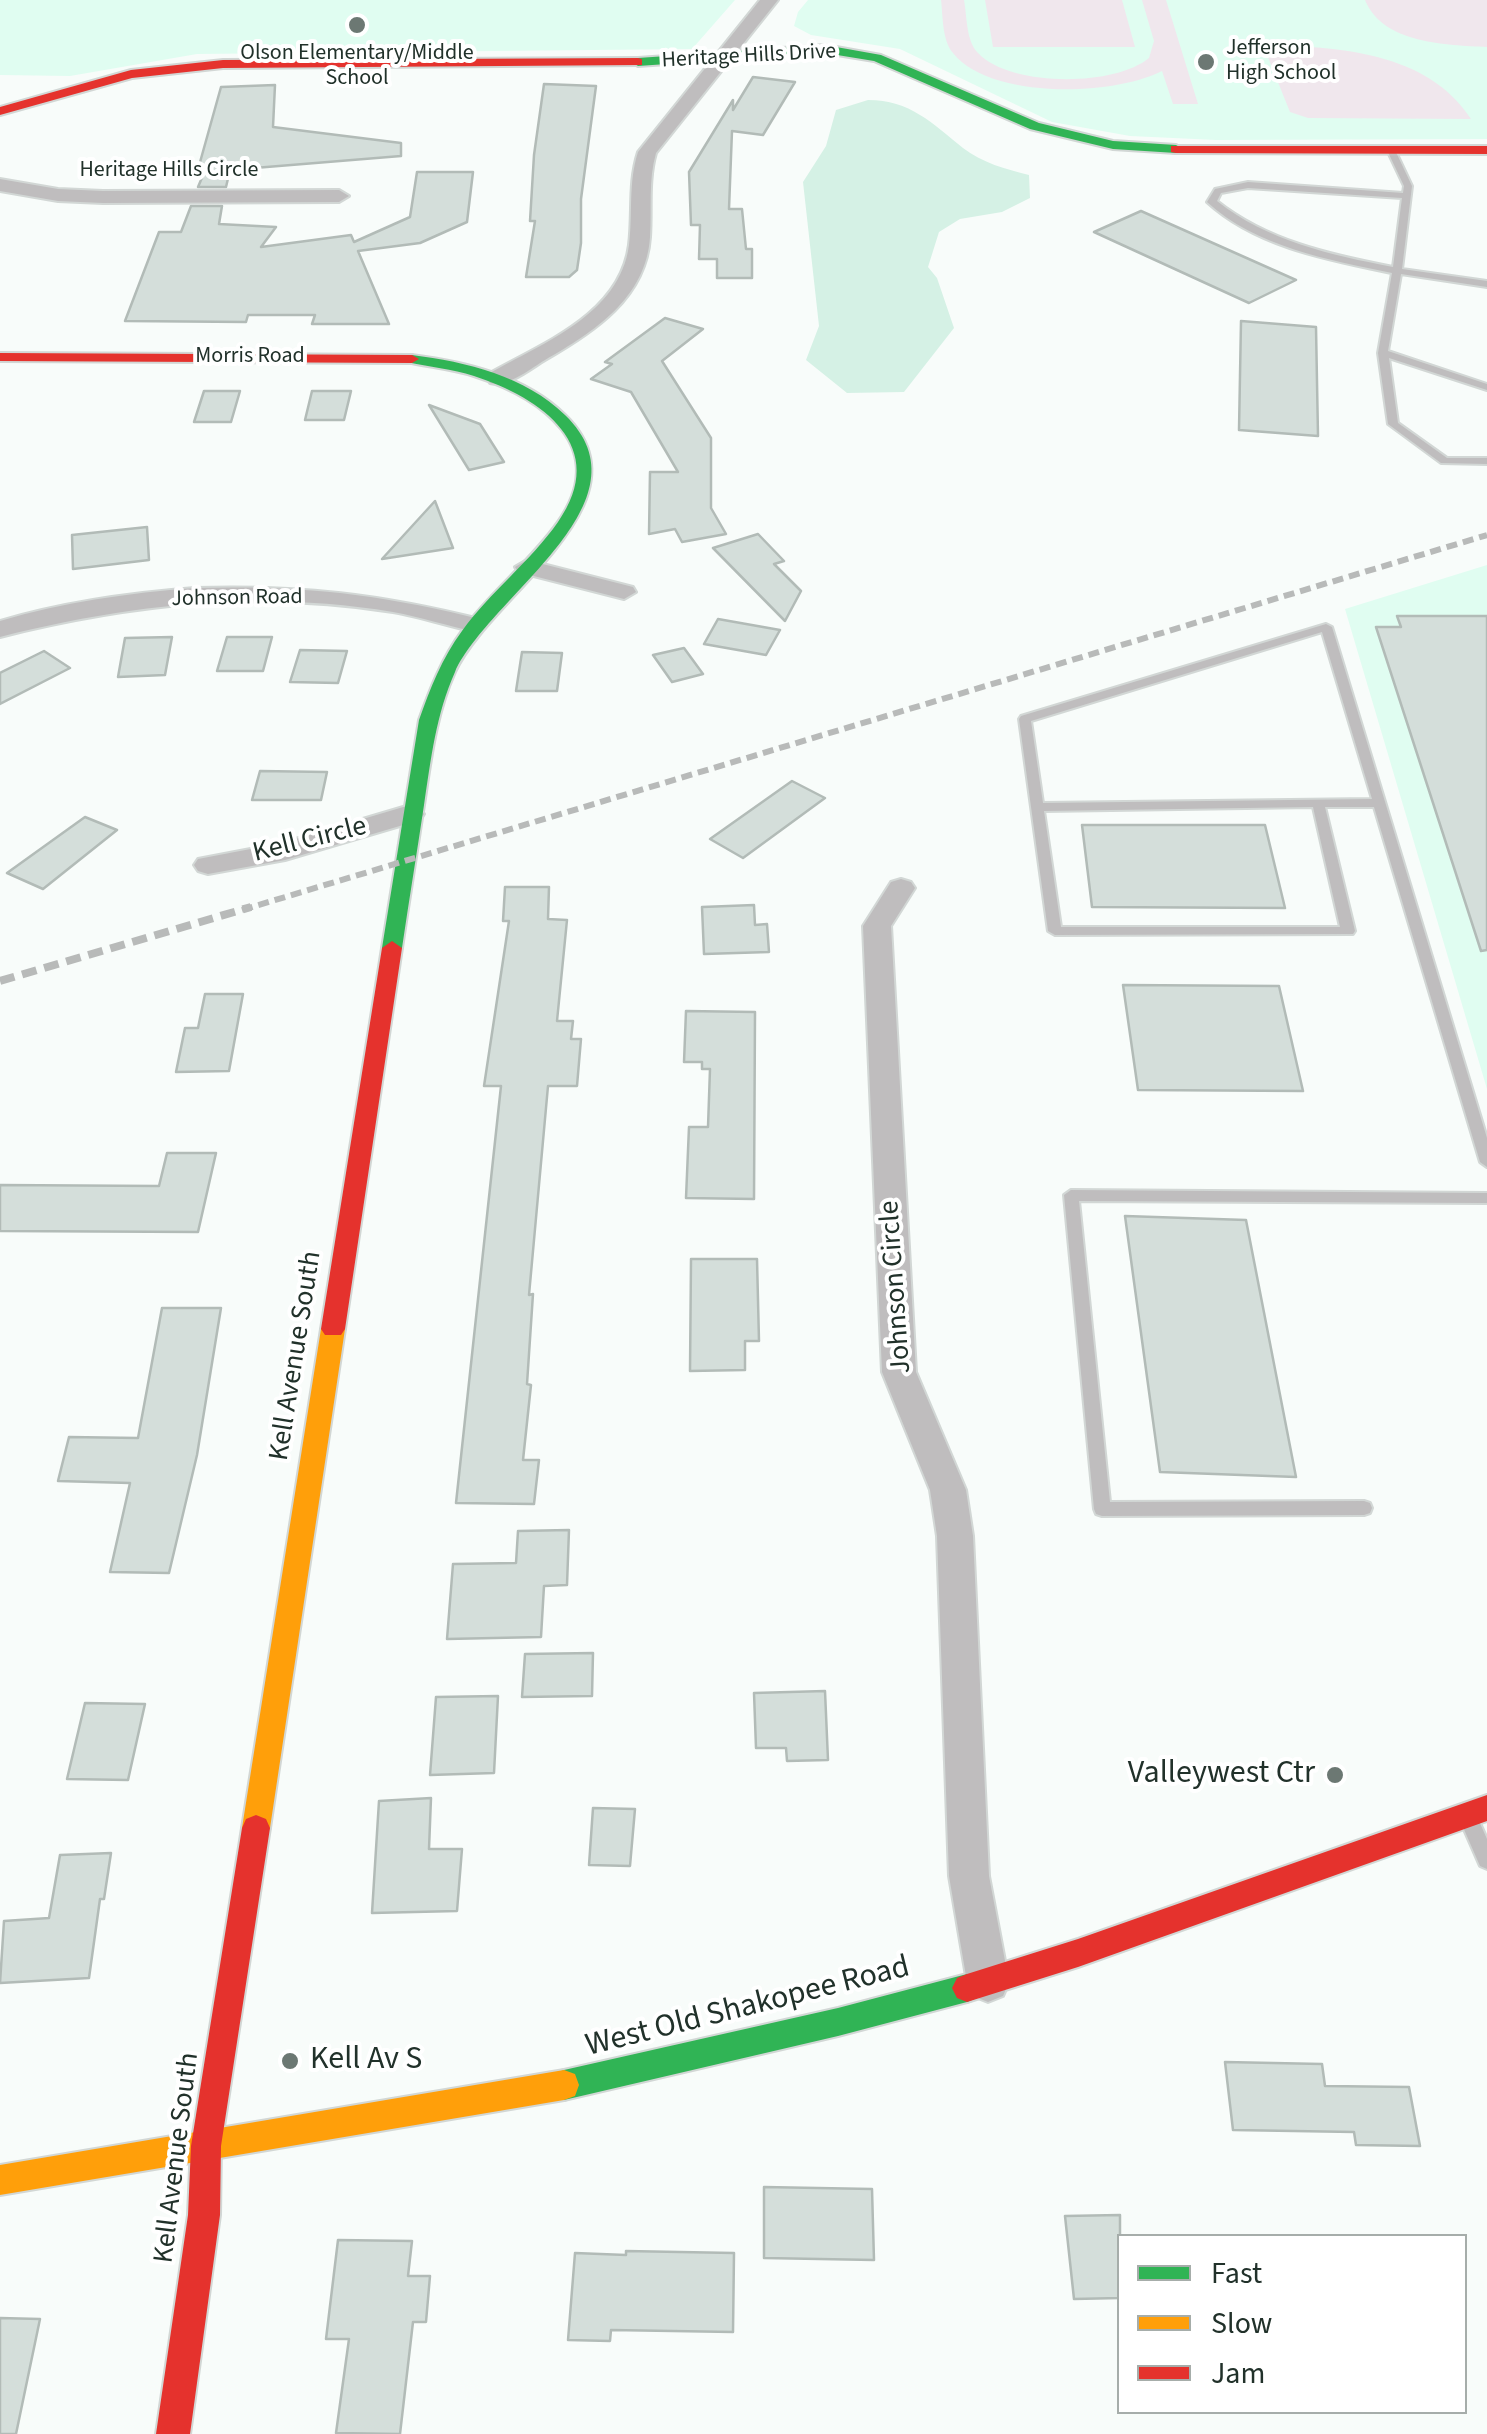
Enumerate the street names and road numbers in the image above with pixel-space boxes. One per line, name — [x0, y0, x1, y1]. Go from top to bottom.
street label: Heritage Hills Drive — [661, 39, 837, 75]
street label: Heritage Hills Circle — [80, 158, 258, 184]
street label: Morris Road — [195, 344, 305, 370]
street label: Johnson Road — [171, 585, 303, 613]
street label: Kell Circle — [250, 811, 370, 871]
street label: Johnson Circle — [874, 1200, 920, 1374]
street label: Kell Avenue South — [264, 1249, 330, 1463]
street label: West Old Shakopee Road — [582, 1949, 914, 2067]
street label: Kell Avenue South — [148, 2051, 208, 2265]

